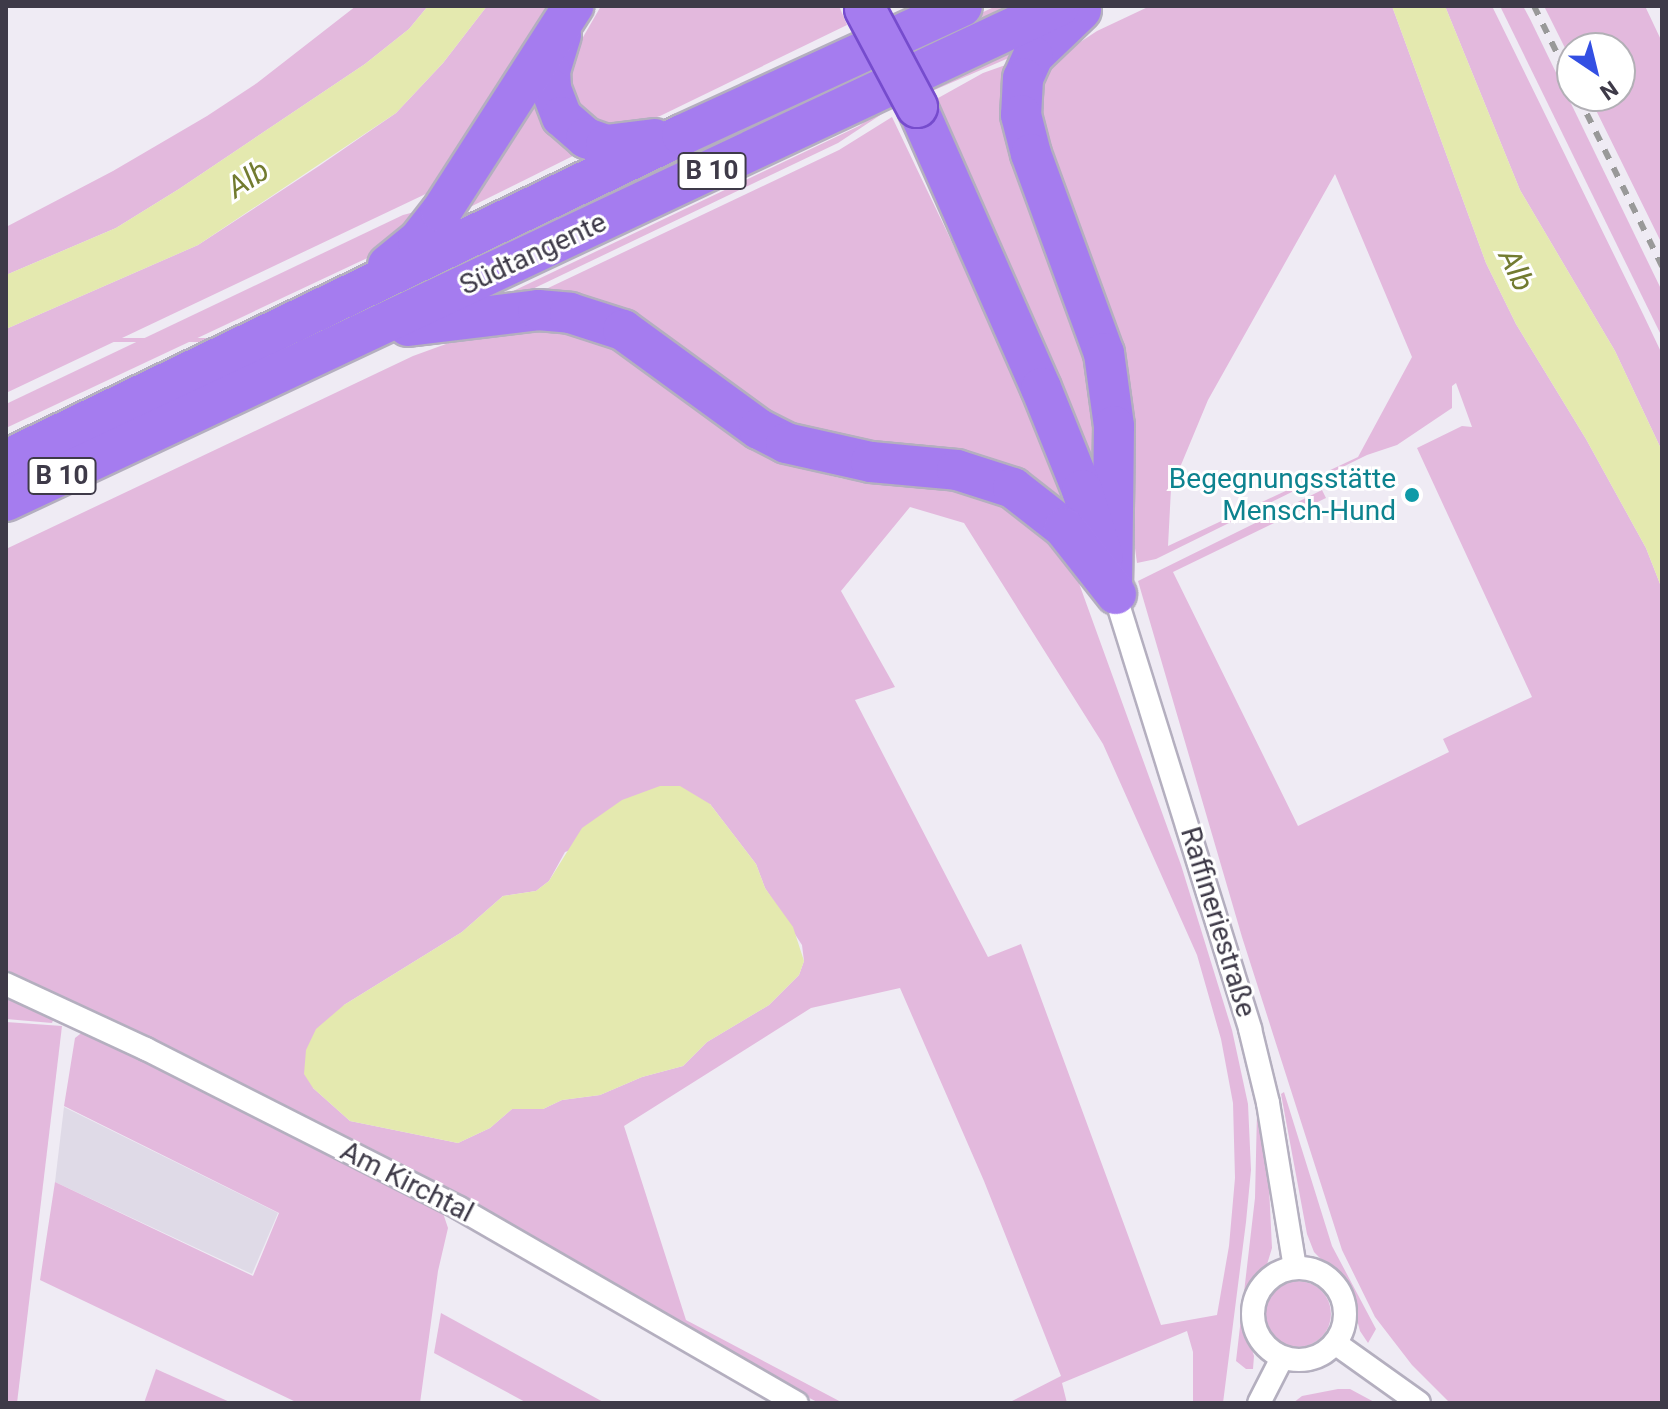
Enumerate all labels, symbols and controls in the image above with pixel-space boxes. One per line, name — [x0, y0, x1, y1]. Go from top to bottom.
north arrow — [1556, 32, 1636, 112]
text: N — [1595, 76, 1622, 105]
road number: B 10 — [676, 149, 748, 193]
water label: Alb — [220, 152, 276, 206]
street label: Südtangente — [454, 205, 612, 303]
water label: Alb — [1491, 243, 1541, 297]
road number: B 10 — [26, 454, 98, 498]
place label: Begegnungsstätte Mensch-Hund — [1169, 462, 1396, 528]
marker: Begegnungsstätte Mensch-Hund — [1403, 486, 1421, 504]
street label: Raffineriestraße — [1173, 823, 1263, 1021]
street label: Am Kirchtal — [335, 1134, 479, 1230]

